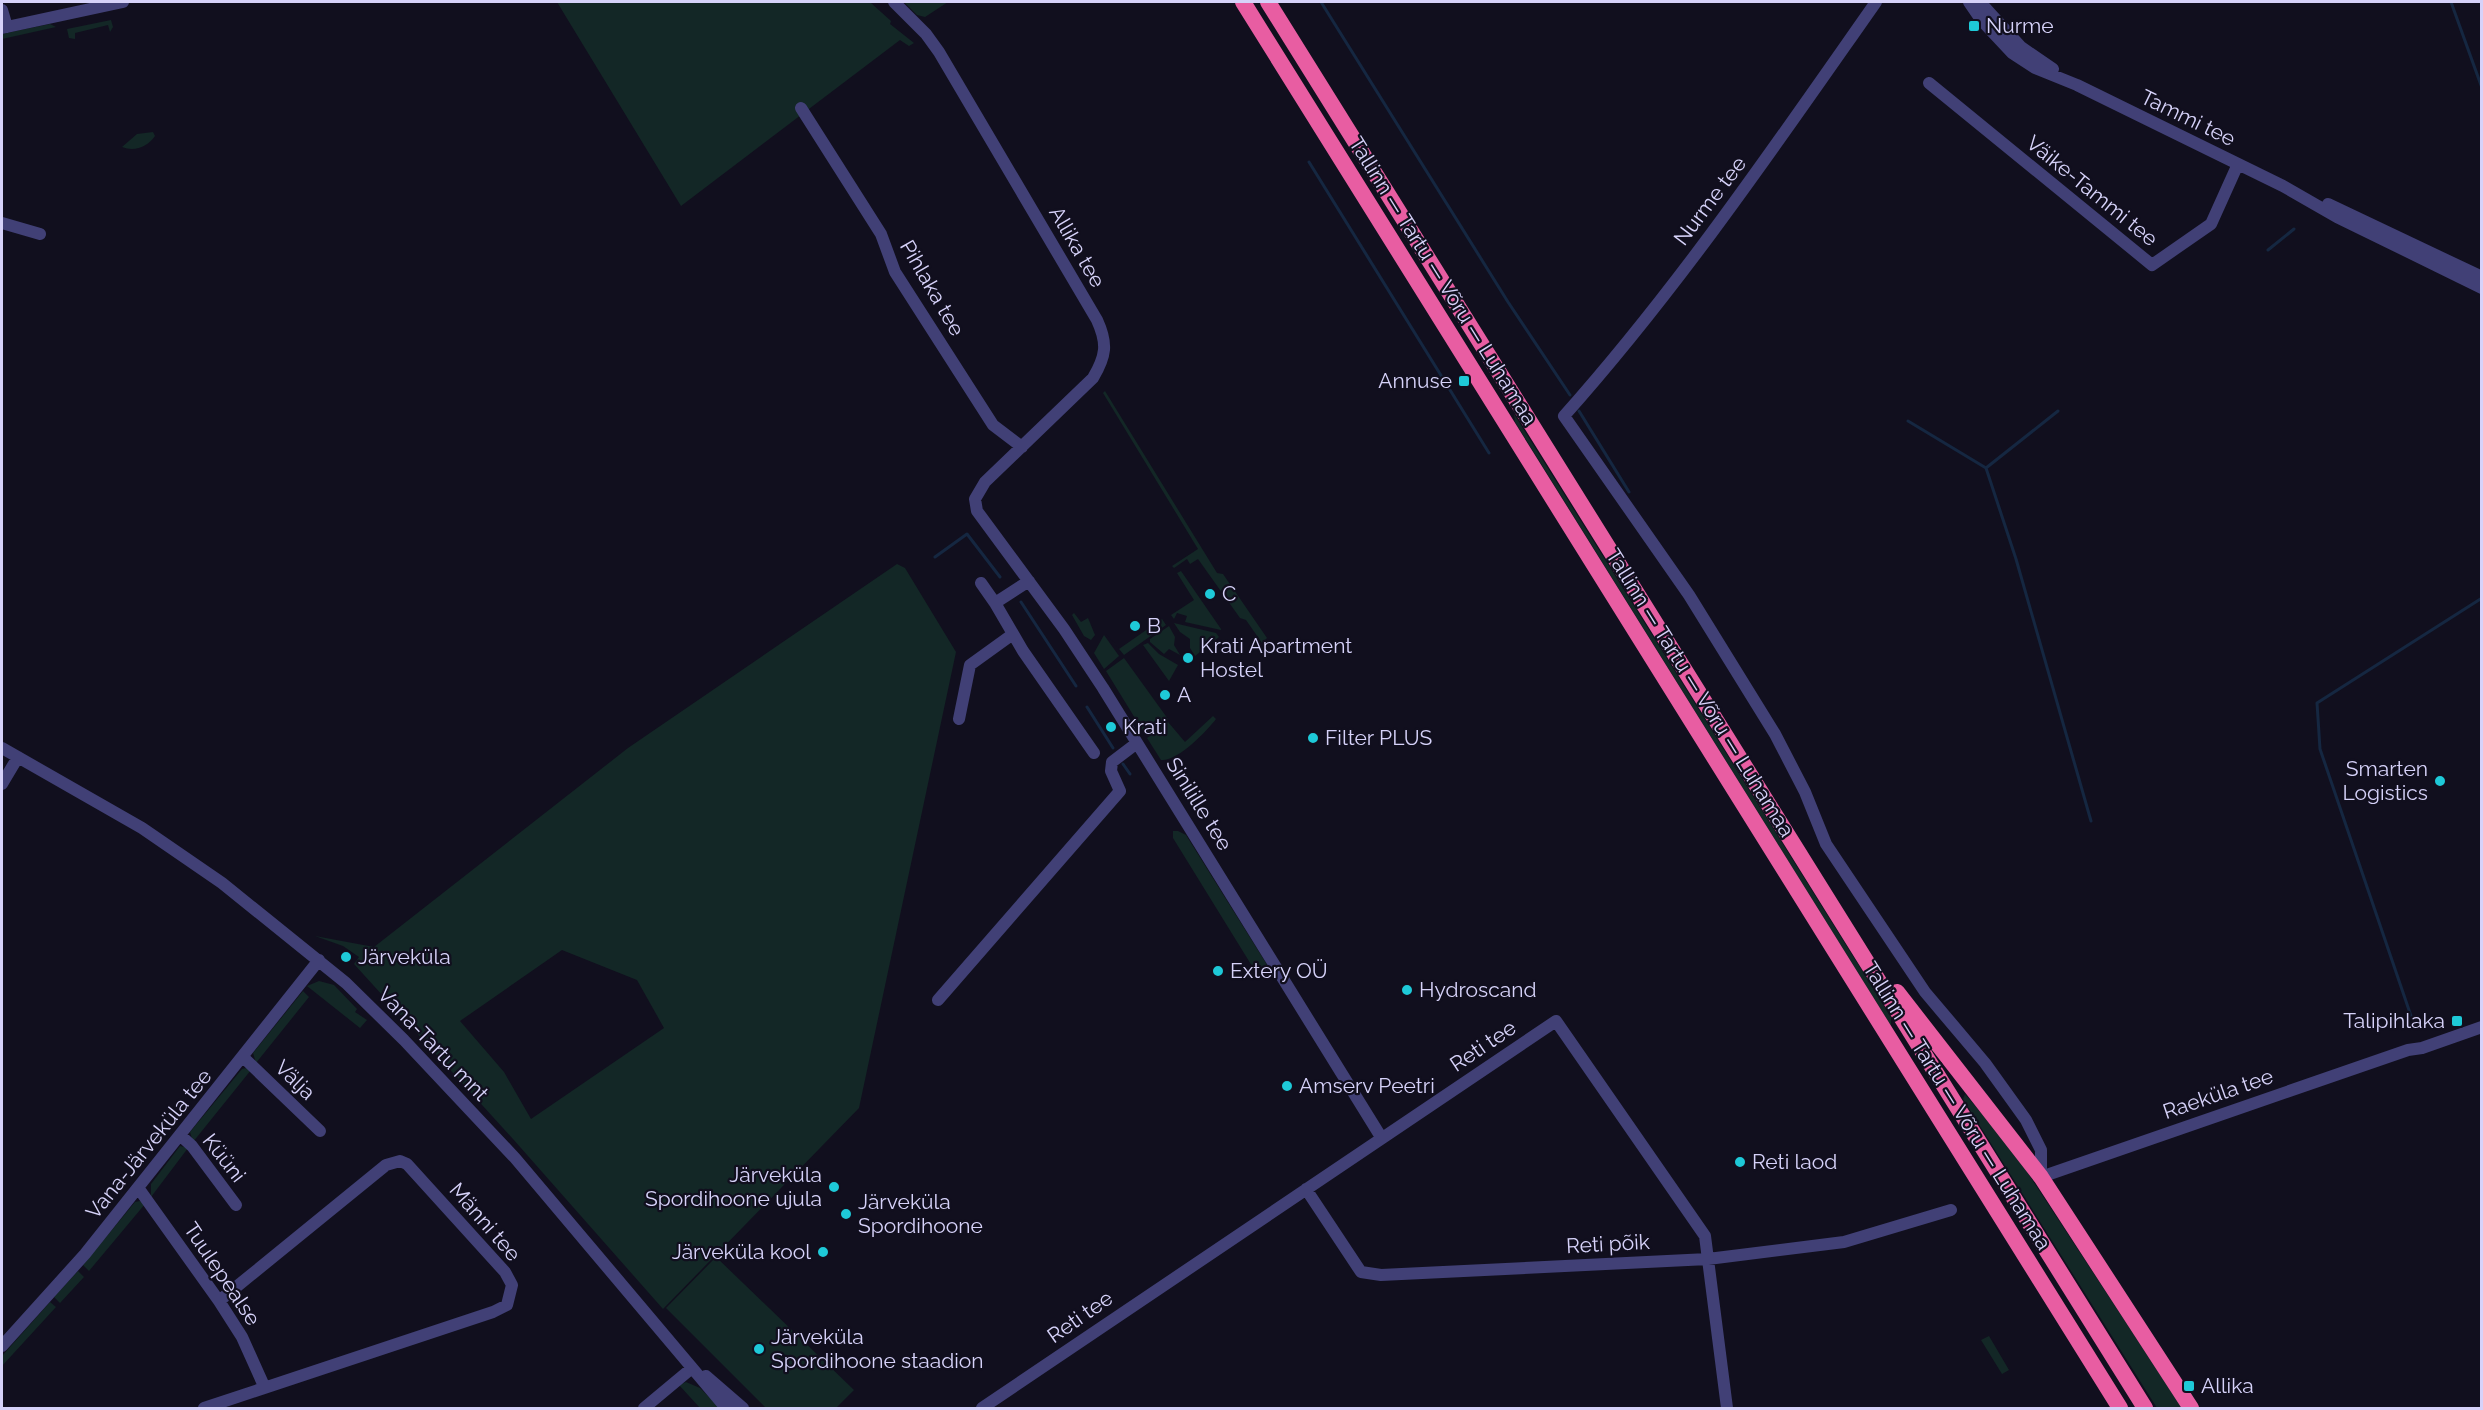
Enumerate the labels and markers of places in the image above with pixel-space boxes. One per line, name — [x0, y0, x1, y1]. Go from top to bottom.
place label: Nurme — [1986, 13, 2054, 38]
marker: Nurme — [1967, 19, 1981, 33]
place label: Annuse — [1378, 368, 1452, 393]
marker: Annuse — [1457, 374, 1471, 388]
place label: C — [1222, 581, 1236, 606]
marker: C — [1203, 587, 1217, 601]
place label: B — [1147, 613, 1161, 638]
marker: B — [1128, 619, 1142, 633]
place label: Krati Apartment Hostel — [1200, 633, 1352, 682]
marker: Krati Apartment Hostel — [1181, 651, 1195, 665]
place label: A — [1177, 682, 1191, 707]
marker: A — [1158, 688, 1172, 702]
place label: Krati — [1123, 714, 1167, 739]
marker: Krati — [1104, 720, 1118, 734]
place label: Filter PLUS — [1325, 725, 1433, 750]
marker: Filter PLUS — [1306, 731, 1320, 745]
place label: Smarten Logistics — [2343, 756, 2428, 805]
marker: Smarten Logistics — [2433, 774, 2447, 788]
place label: Järveküla — [358, 944, 451, 969]
marker: Järveküla — [339, 950, 353, 964]
place label: Extery OÜ — [1230, 958, 1328, 983]
marker: Extery OÜ — [1211, 964, 1225, 978]
place label: Hydroscand — [1419, 977, 1537, 1002]
marker: Hydroscand — [1400, 983, 1414, 997]
place label: Talipihlaka — [2343, 1008, 2445, 1033]
marker: Talipihlaka — [2450, 1014, 2464, 1028]
place label: Amserv Peetri — [1299, 1073, 1435, 1098]
marker: Amserv Peetri — [1280, 1079, 1294, 1093]
place label: Reti laod — [1752, 1149, 1837, 1174]
marker: Reti laod — [1733, 1155, 1747, 1169]
place label: Järveküla Spordihoone ujula — [645, 1162, 822, 1211]
marker: Järveküla Spordihoone ujula — [827, 1180, 841, 1194]
place label: Järveküla Spordihoone — [858, 1189, 983, 1238]
marker: Järveküla Spordihoone — [839, 1207, 853, 1221]
place label: Järveküla kool — [672, 1239, 811, 1264]
marker: Järveküla kool — [816, 1245, 830, 1259]
place label: Järveküla Spordihoone staadion — [771, 1324, 984, 1373]
marker: Järveküla Spordihoone staadion — [752, 1342, 766, 1356]
place label: Allika — [2201, 1373, 2254, 1398]
marker: Allika — [2182, 1379, 2196, 1393]

